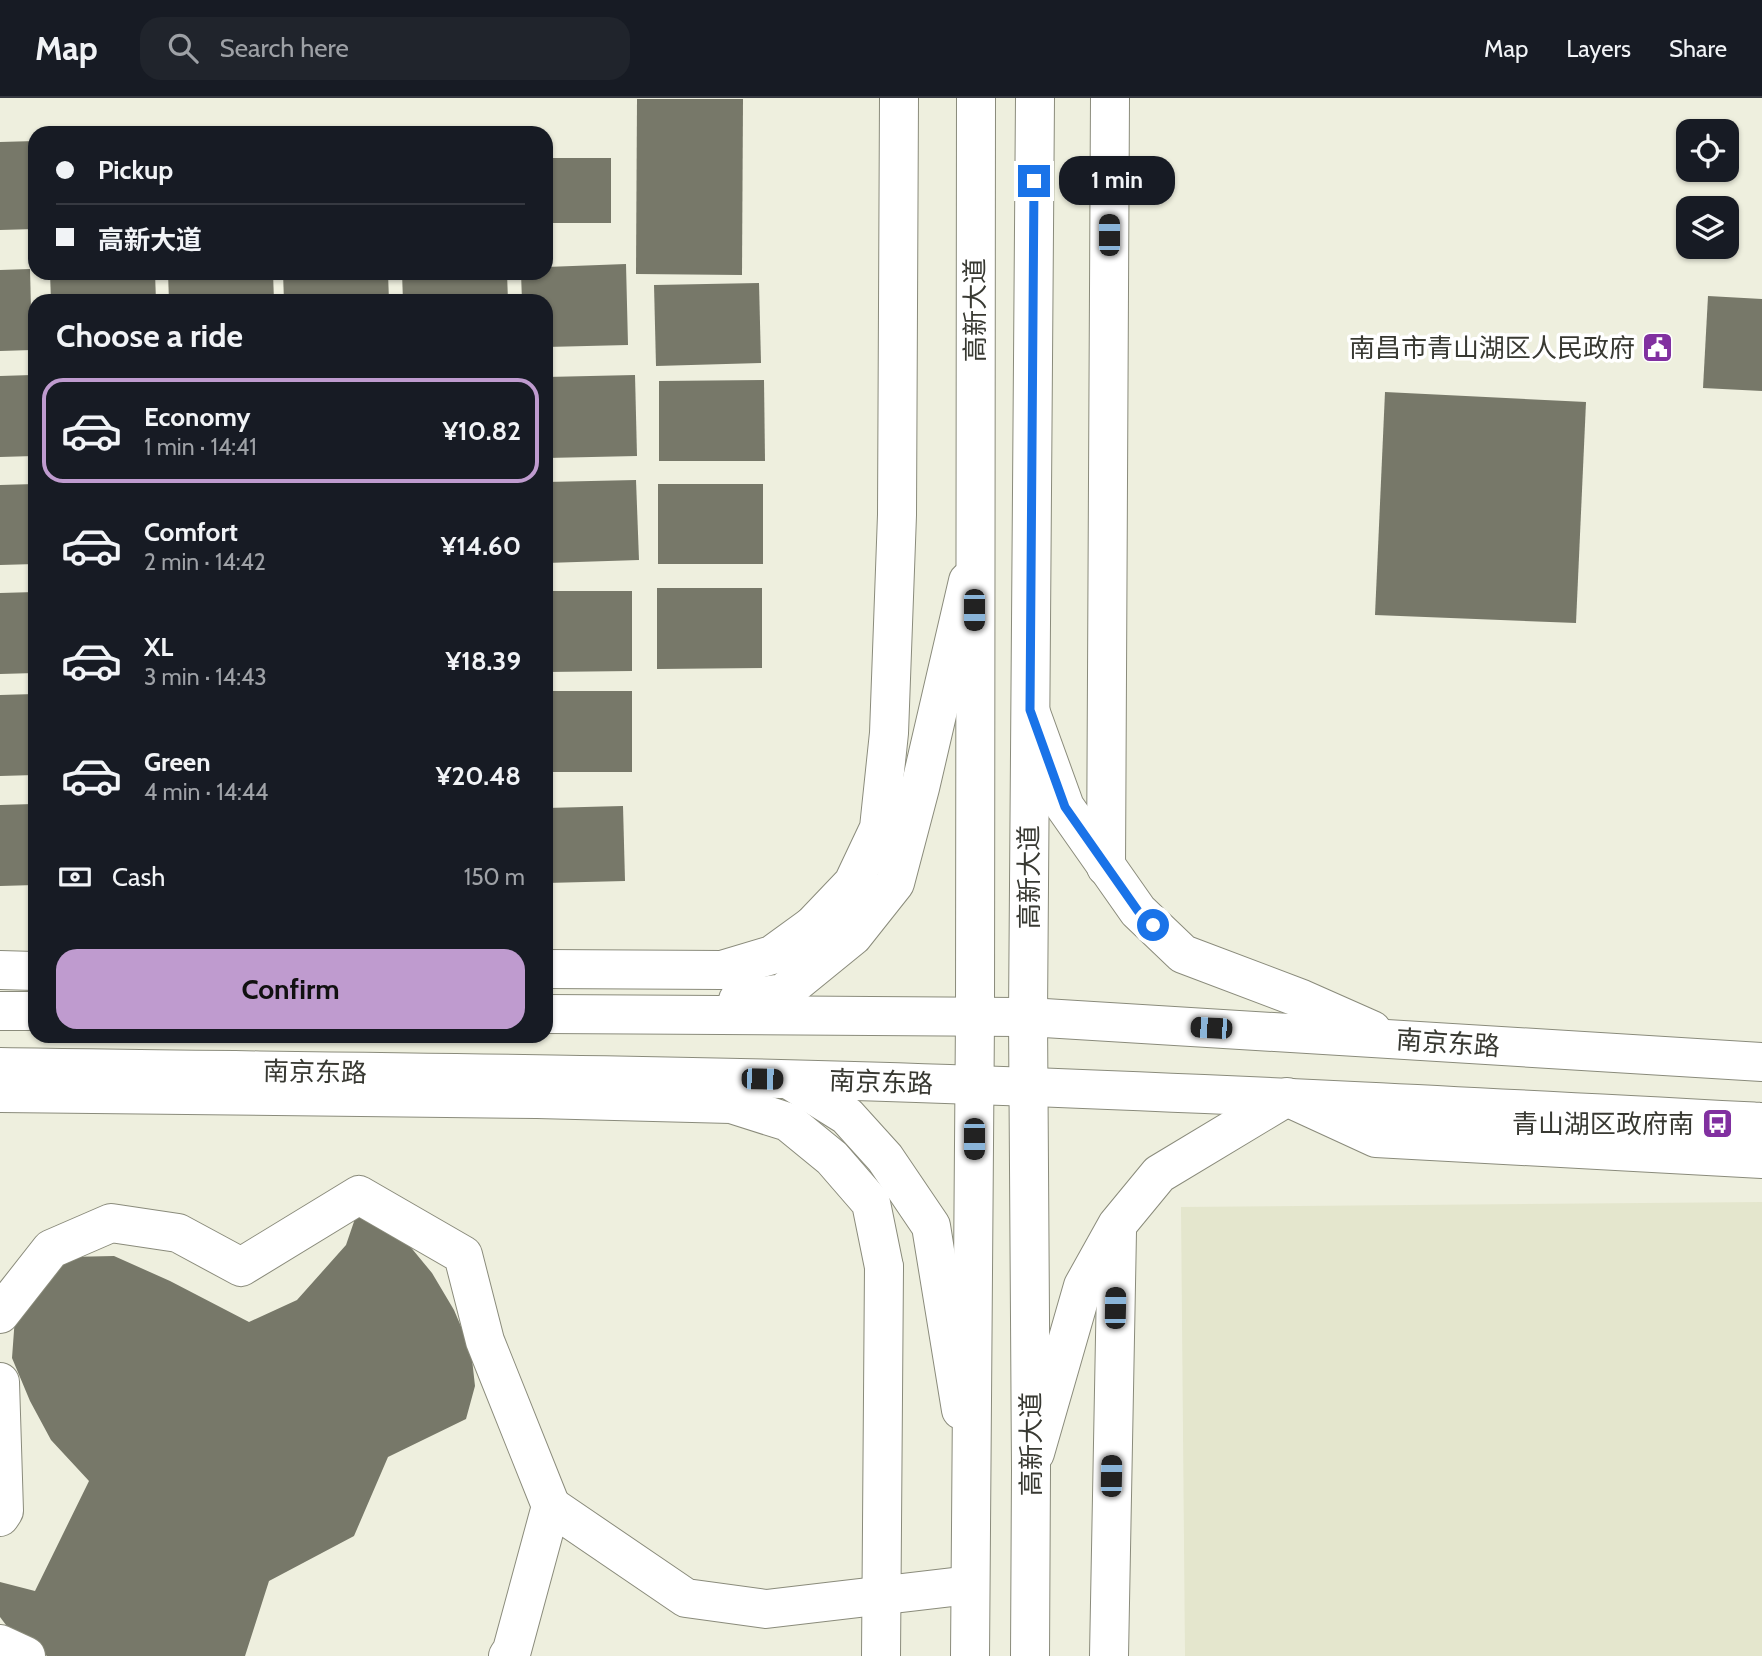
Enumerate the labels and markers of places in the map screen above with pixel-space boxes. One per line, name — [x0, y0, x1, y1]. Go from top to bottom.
public building icon: 南昌市青山湖区人民政府 — [1641, 331, 1675, 365]
place label: 南昌市青山湖区人民政府 — [1349, 332, 1635, 364]
bus stop icon: 青山湖区政府南 — [1700, 1107, 1734, 1141]
place label: 青山湖区政府南 — [1512, 1108, 1694, 1140]

